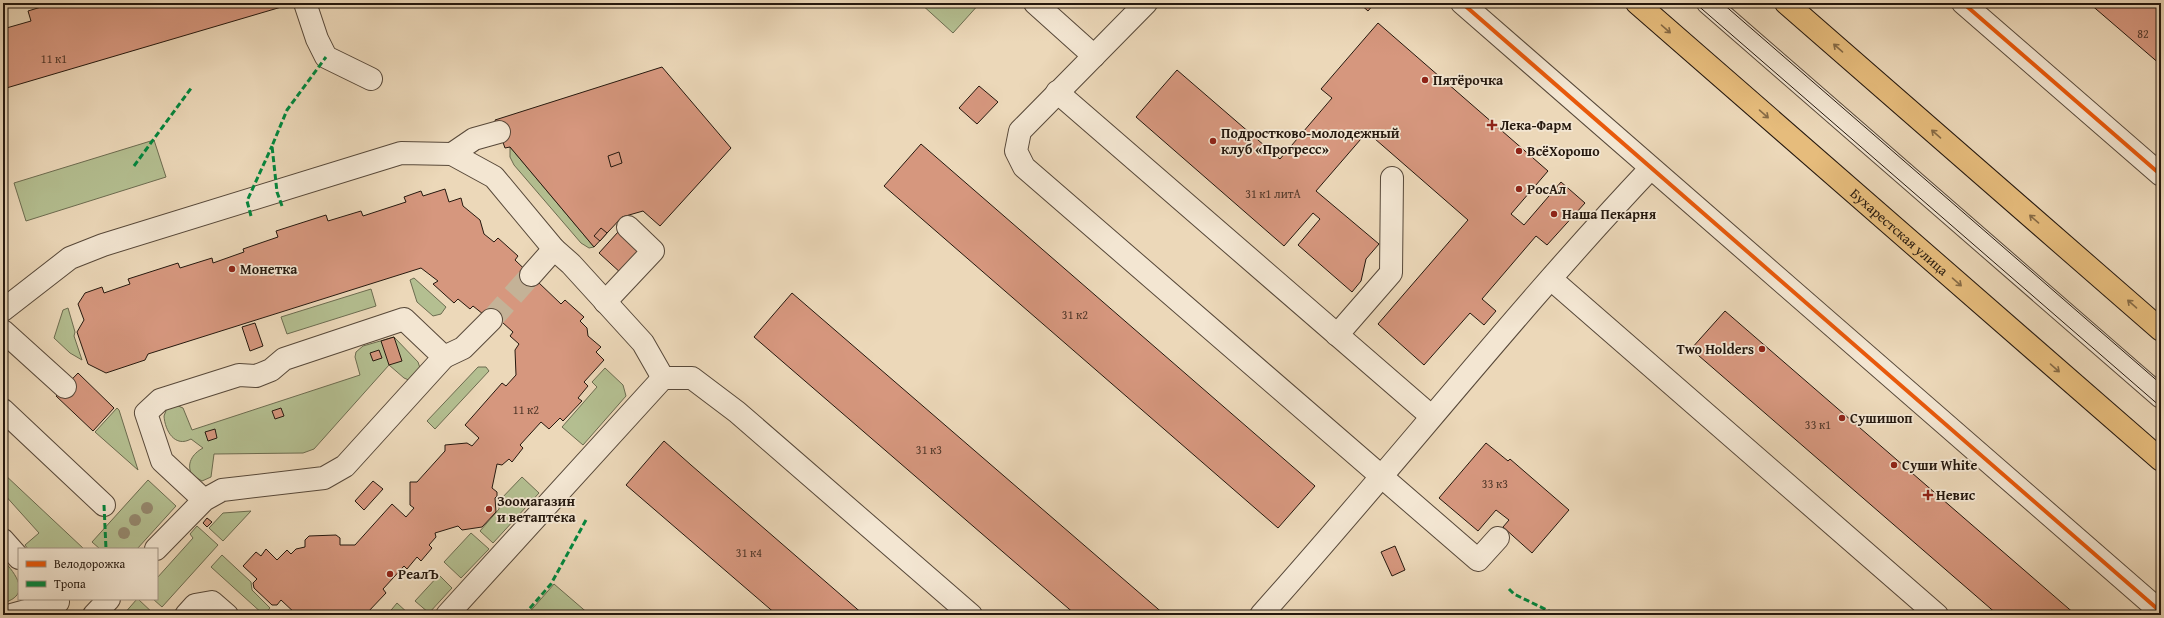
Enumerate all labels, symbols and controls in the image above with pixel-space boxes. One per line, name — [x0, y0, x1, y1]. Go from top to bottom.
one-way arrow — [1661, 24, 1671, 33]
house number: 82 — [2137, 25, 2149, 42]
one-way arrow — [1832, 44, 1843, 53]
house number: 11 к1 — [41, 50, 67, 67]
place label: Пятёрочка — [1433, 70, 1504, 90]
marker: Пятёрочка — [1420, 75, 1430, 85]
one-way arrow — [1759, 109, 1769, 119]
place label: Лека-Фарм — [1500, 115, 1572, 135]
marker: Лека-Фарм — [1487, 120, 1497, 130]
place label: Подростково-молодежный клуб «Прогресс» — [1221, 123, 1400, 159]
one-way arrow — [1930, 129, 1941, 138]
marker: Подростково-молодежный клуб «Прогресс» — [1208, 136, 1218, 146]
place label: ВсёХорошо — [1527, 141, 1600, 161]
marker: ВсёХорошо — [1514, 146, 1524, 156]
place label: РосАл — [1527, 179, 1566, 199]
street label: Бухарестская улица — [1846, 183, 1953, 280]
marker: РосАл — [1514, 184, 1524, 194]
house number: 31 к1 литА — [1245, 185, 1302, 202]
place label: Наша Пекарня — [1562, 204, 1657, 224]
marker: Наша Пекарня — [1549, 209, 1559, 219]
one-way arrow — [2029, 215, 2039, 224]
place label: Монетка — [240, 259, 298, 279]
marker: Монетка — [227, 264, 237, 274]
one-way arrow — [1952, 278, 1962, 287]
one-way arrow — [2126, 300, 2137, 309]
house number: 31 к2 — [1062, 306, 1088, 323]
place label: Two Holders — [1676, 339, 1754, 359]
marker: Two Holders — [1757, 344, 1767, 354]
one-way arrow — [2050, 363, 2060, 372]
house number: 11 к2 — [513, 401, 539, 418]
place label: Сушишоп — [1850, 408, 1913, 428]
marker: Сушишоп — [1837, 413, 1847, 423]
house number: 33 к1 — [1805, 416, 1831, 433]
house number: 31 к3 — [916, 441, 942, 458]
place label: Суши White — [1902, 455, 1977, 475]
marker: Суши White — [1889, 460, 1899, 470]
house number: 33 к3 — [1482, 475, 1508, 492]
place label: Невис — [1936, 485, 1976, 505]
marker: Невис — [1923, 490, 1933, 500]
place label: Зоомагазин и ветаптека — [497, 491, 576, 527]
marker: Зоомагазин и ветаптека — [484, 504, 494, 514]
house number: 31 к4 — [736, 544, 762, 561]
legend — [18, 548, 158, 600]
text: Велодорожка — [54, 555, 125, 572]
place label: РеалЪ — [398, 564, 439, 584]
marker: РеалЪ — [385, 569, 395, 579]
text: Тропа — [54, 575, 86, 592]

